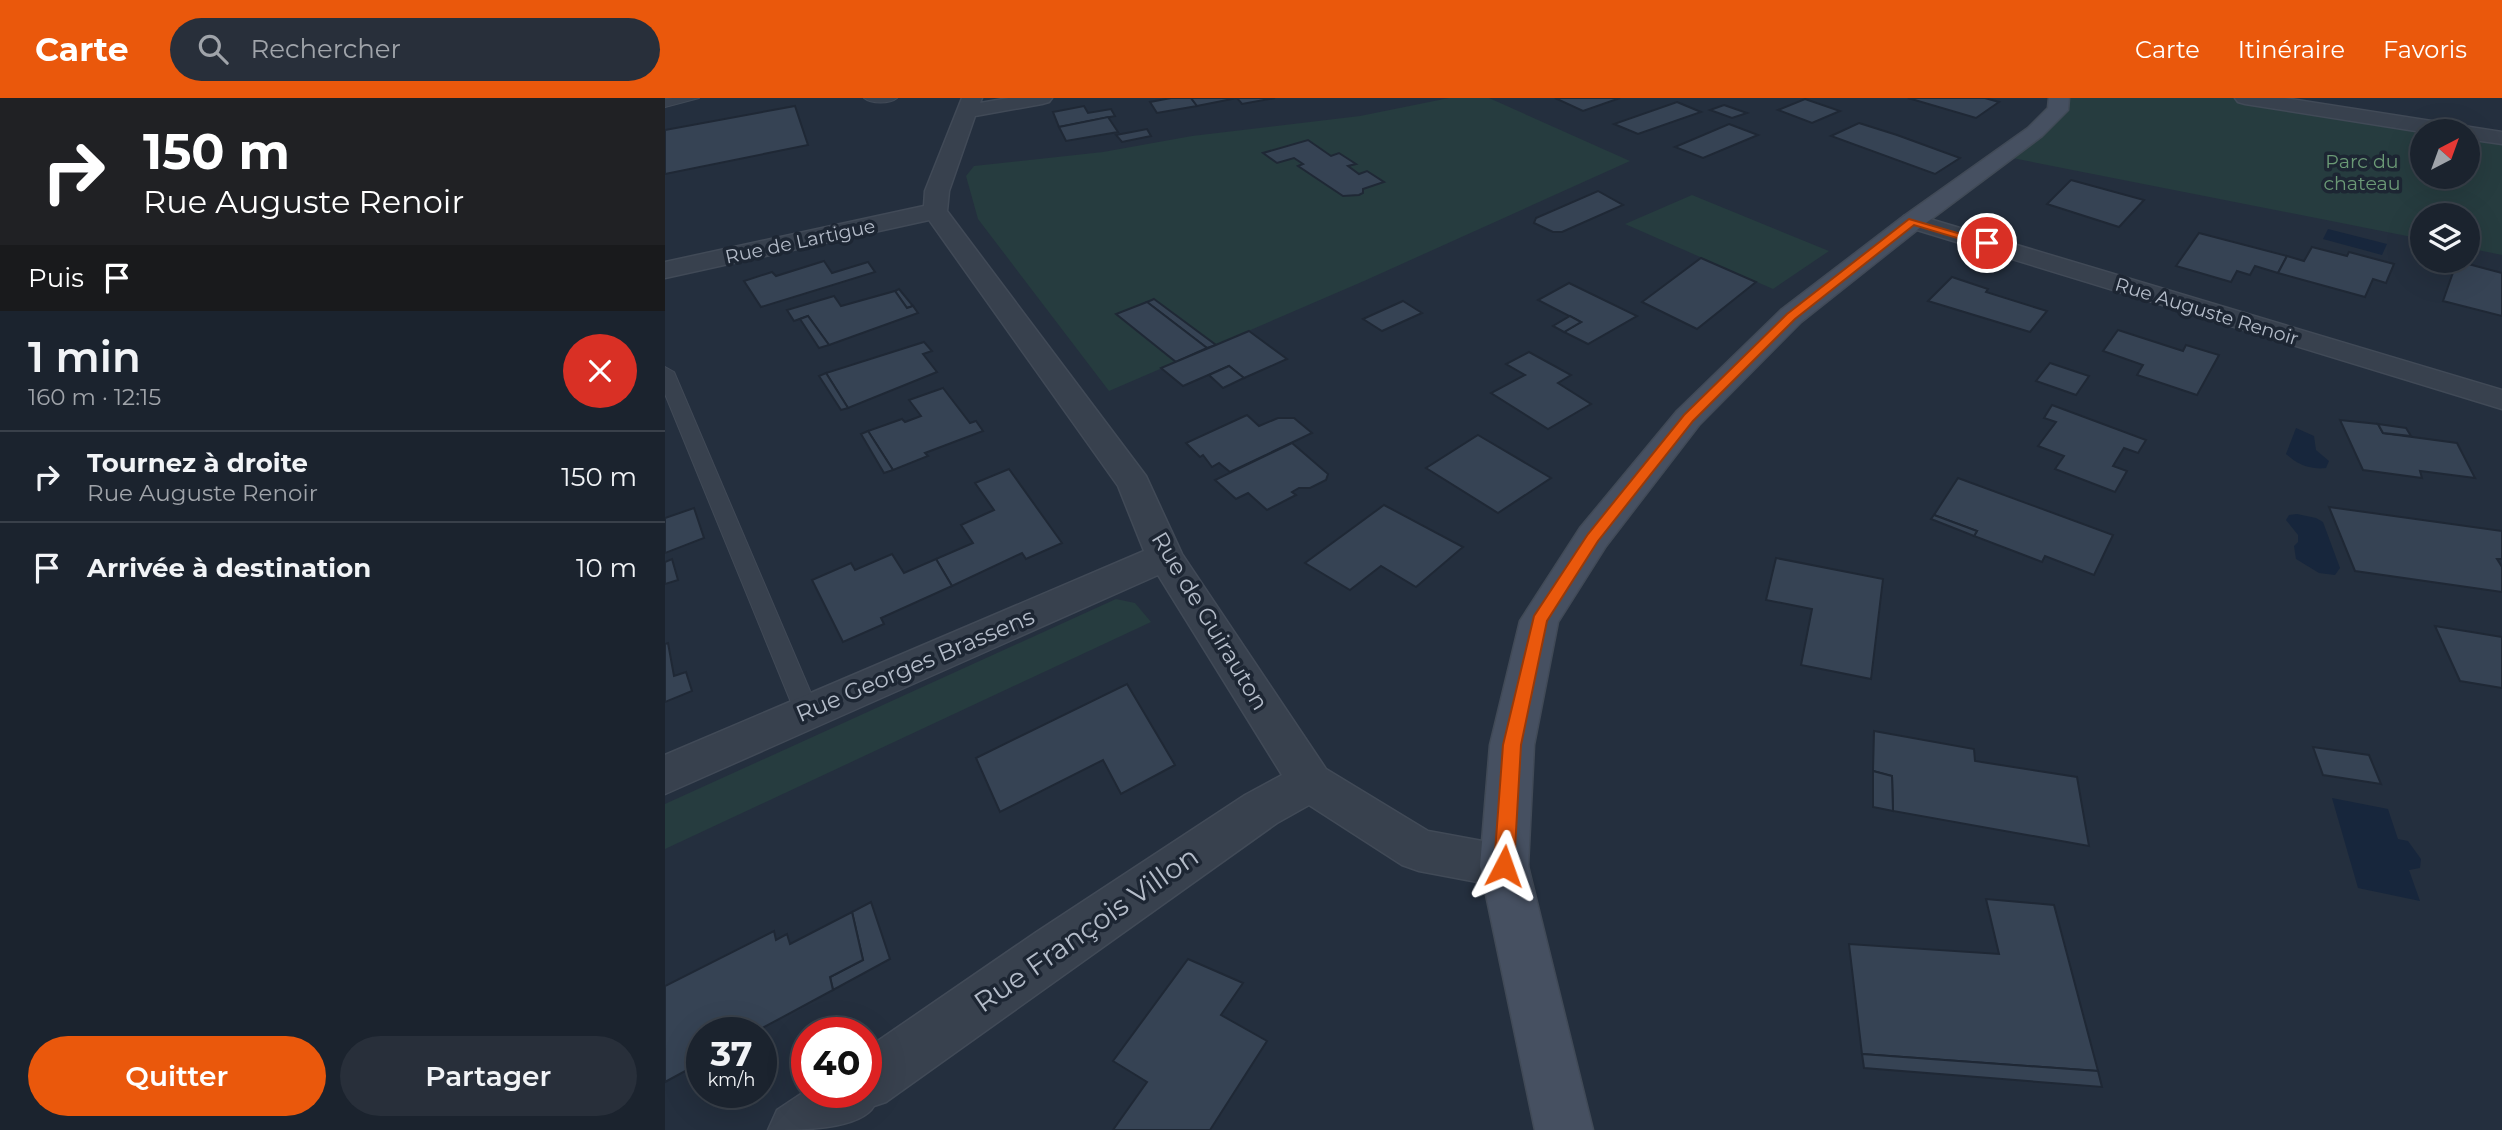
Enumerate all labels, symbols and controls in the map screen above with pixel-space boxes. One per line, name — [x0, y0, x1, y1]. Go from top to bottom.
search box — [170, 18, 660, 81]
text: Carte — [35, 29, 128, 69]
icon: search — [194, 30, 232, 68]
text: Rechercher — [250, 33, 401, 65]
text: Carte — [2135, 35, 2200, 64]
text: Itinéraire — [2238, 35, 2345, 64]
text: Favoris — [2383, 35, 2467, 64]
north arrow — [2410, 119, 2480, 189]
map controls — [2410, 119, 2480, 273]
text: 150 m — [143, 122, 290, 181]
icon: right — [28, 126, 119, 217]
park label: Parc du chateau — [2323, 150, 2401, 195]
text: Rue Auguste Renoir — [143, 182, 464, 221]
button: layers — [2410, 203, 2480, 273]
pin — [1957, 213, 2017, 273]
street label: Rue de Lartigue — [723, 214, 877, 269]
icon: arrive — [1968, 224, 2006, 262]
icon: arrive — [98, 259, 136, 297]
text: Puis — [28, 262, 84, 294]
street label: Rue Auguste Renoir — [2112, 273, 2301, 350]
text: 1 min — [28, 331, 141, 383]
button: close — [563, 334, 637, 408]
text: 160 m · 12:15 — [28, 383, 161, 411]
text: Tournez à droite — [87, 447, 308, 479]
icon: right — [28, 458, 66, 496]
text: 150 m — [561, 461, 637, 493]
text: Rue Auguste Renoir — [87, 479, 318, 507]
street label: Rue de Guirauton — [1146, 527, 1274, 715]
icon: arrive — [28, 549, 66, 587]
text: Arrivée à destination — [87, 552, 371, 584]
text: 10 m — [576, 552, 637, 584]
street label: Rue Georges Brassens — [792, 602, 1038, 728]
position arrow — [1467, 829, 1541, 903]
street label: Rue François Villon — [967, 839, 1205, 1019]
speed limit sign: 40 — [791, 1017, 882, 1108]
text: 37 — [710, 1032, 753, 1075]
button: Quitter — [28, 1036, 326, 1116]
button: Partager — [340, 1036, 637, 1116]
text: km/h — [707, 1069, 756, 1091]

